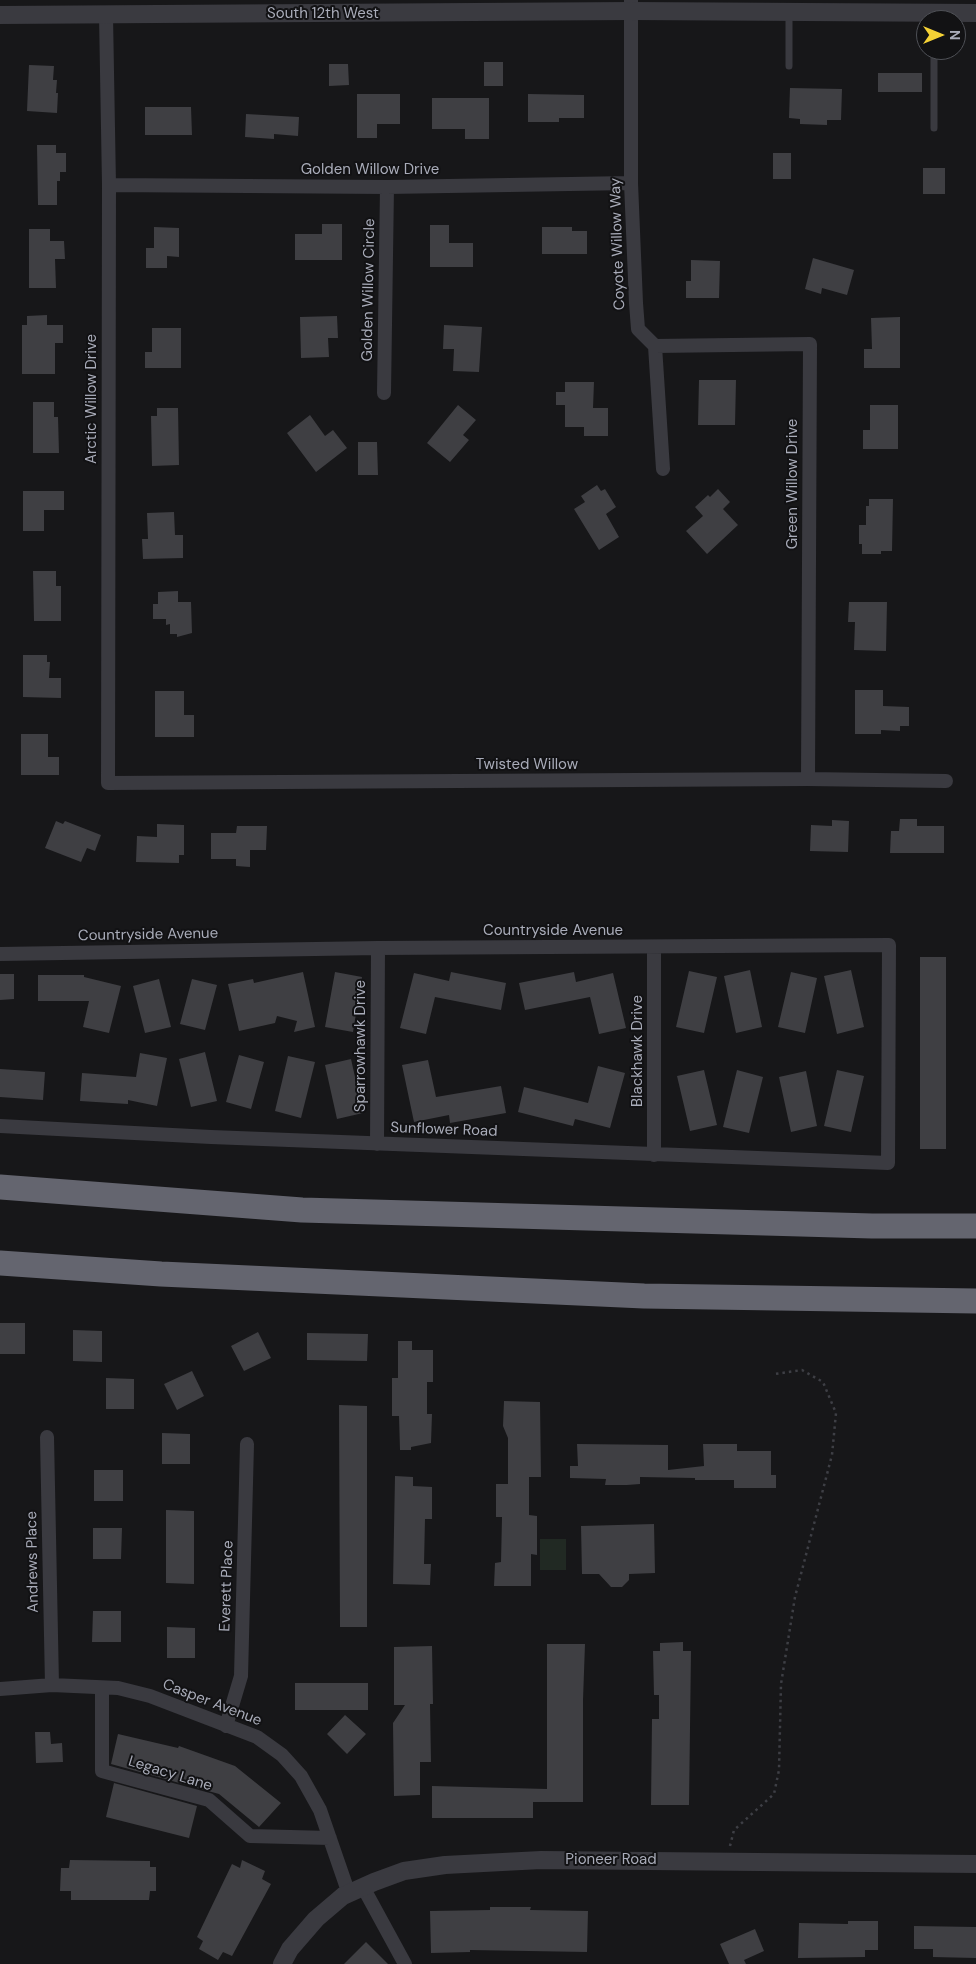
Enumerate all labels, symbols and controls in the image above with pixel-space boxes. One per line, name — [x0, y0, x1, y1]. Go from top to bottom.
street label: South 12th West — [267, 5, 379, 23]
north arrow — [916, 10, 966, 60]
text: N — [946, 30, 964, 40]
street label: Golden Willow Drive — [301, 161, 439, 179]
street label: Coyote Willow Way — [607, 178, 629, 310]
street label: Golden Willow Circle — [359, 218, 379, 362]
street label: Arctic Willow Drive — [83, 334, 101, 464]
street label: Green Willow Drive — [784, 419, 802, 549]
street label: Twisted Willow — [476, 756, 578, 774]
street label: Countryside Avenue — [483, 922, 623, 940]
street label: Countryside Avenue — [78, 925, 218, 945]
street label: Sparrowhawk Drive — [352, 980, 370, 1112]
street label: Blackhawk Drive — [629, 995, 647, 1107]
street label: Sunflower Road — [390, 1119, 498, 1141]
street label: Andrews Place — [23, 1511, 43, 1613]
street label: Everett Place — [216, 1540, 238, 1632]
street label: Casper Avenue — [160, 1676, 264, 1730]
street label: Legacy Lane — [126, 1753, 214, 1795]
street label: Pioneer Road — [565, 1851, 657, 1869]

